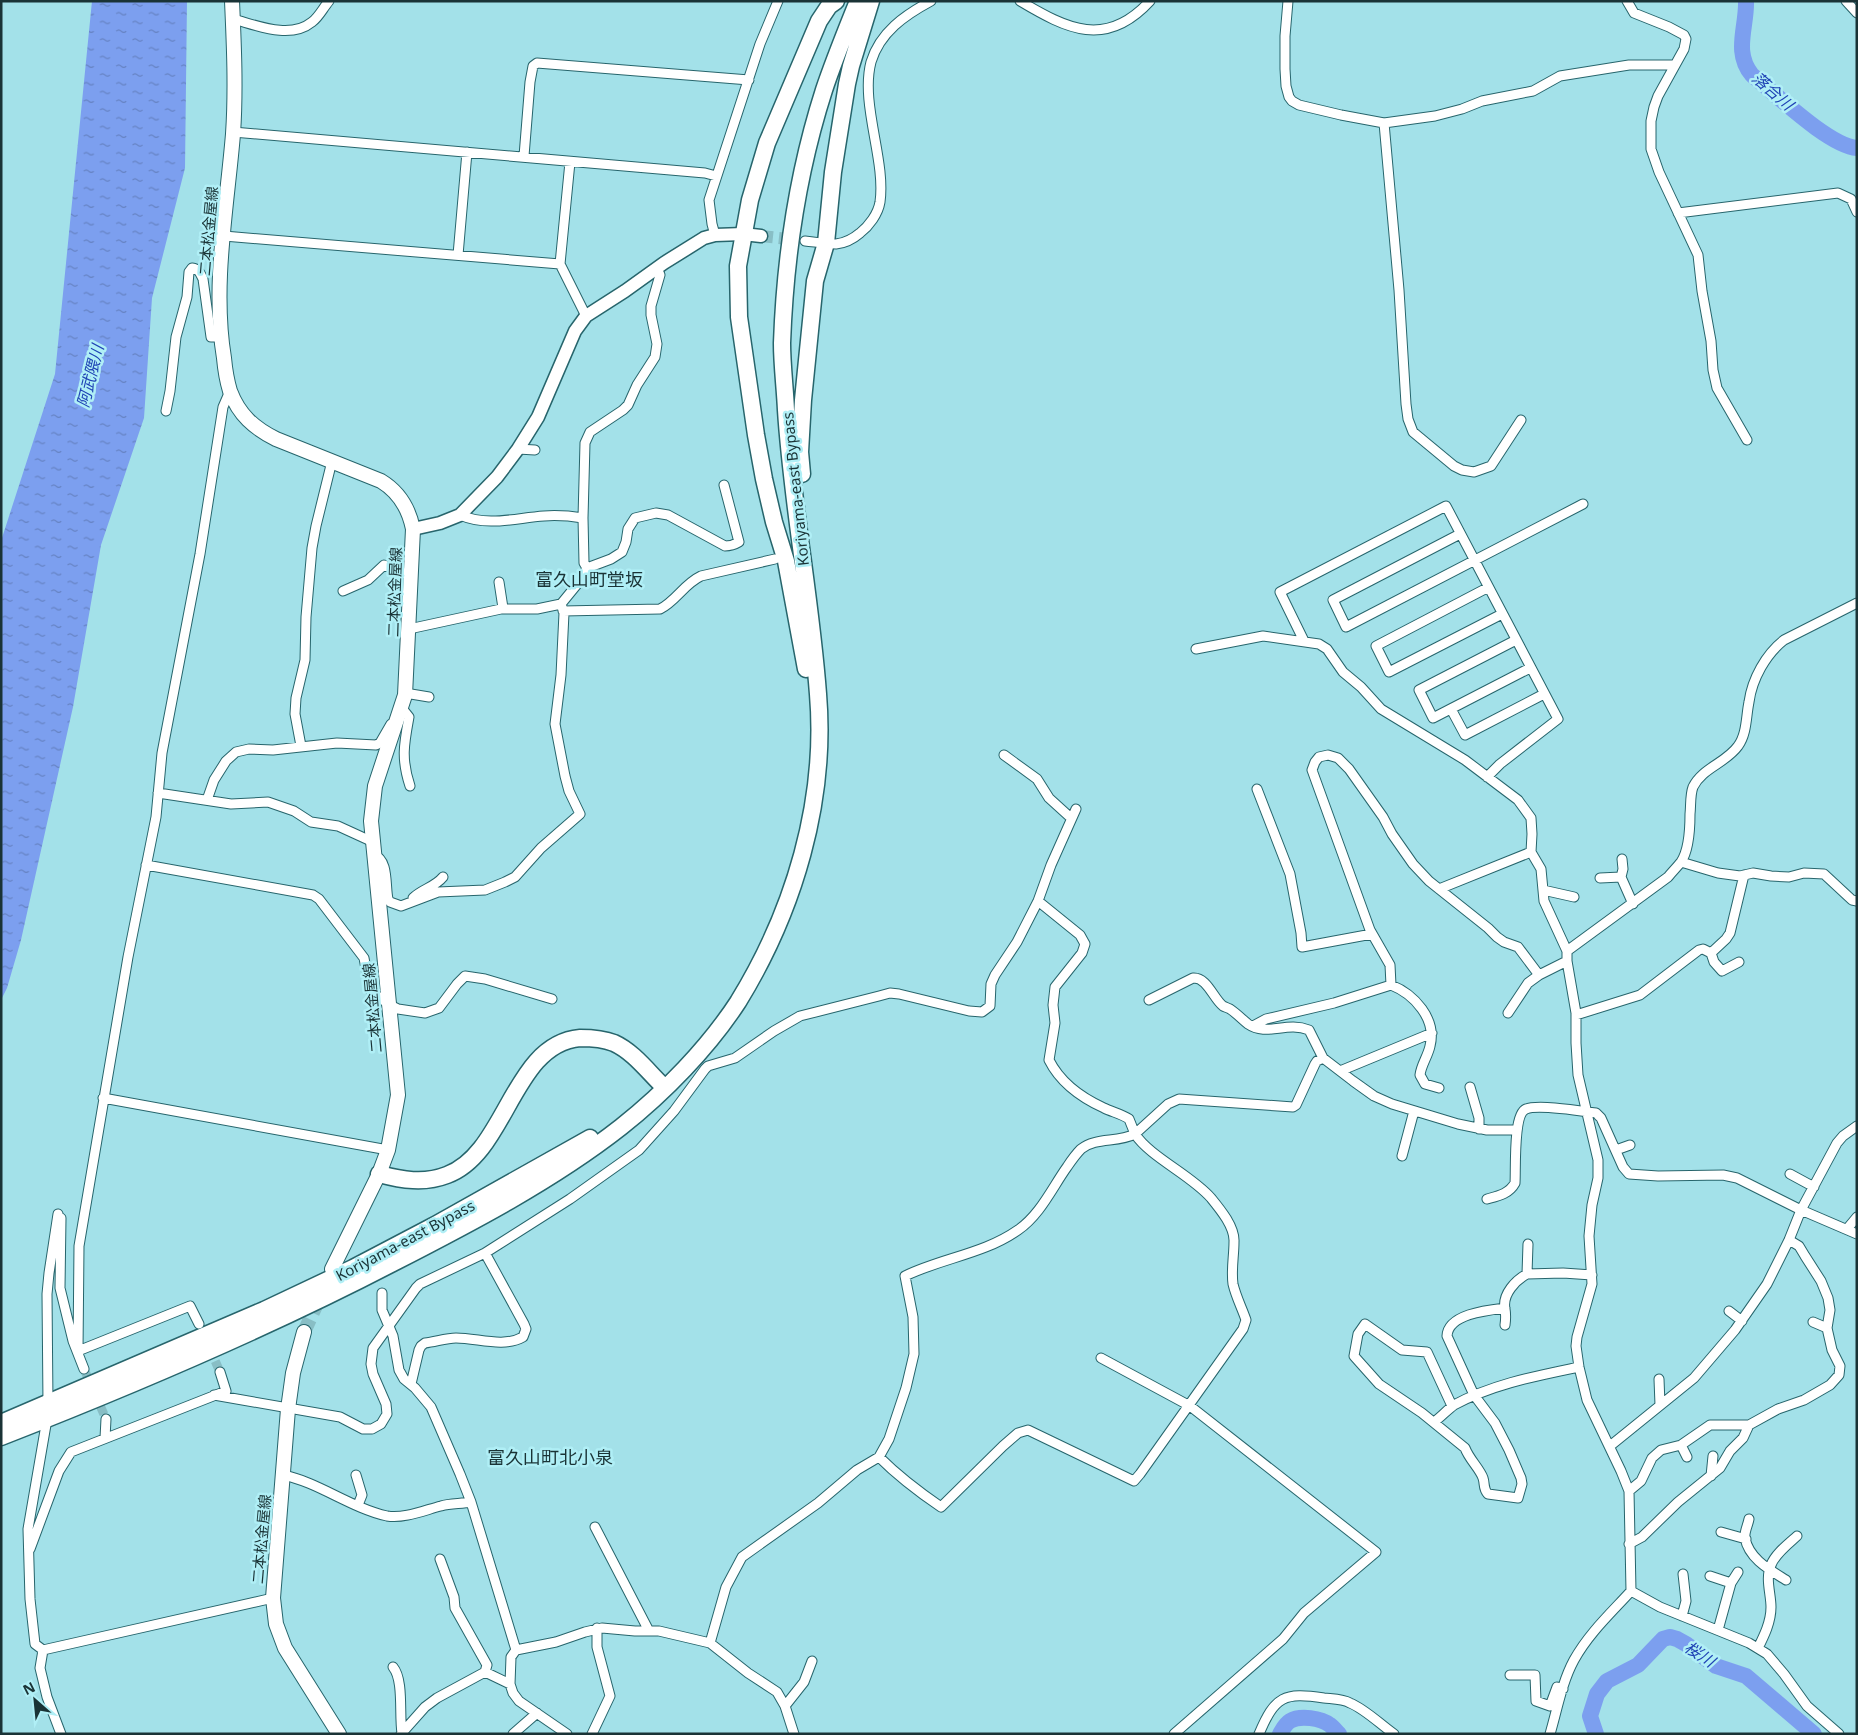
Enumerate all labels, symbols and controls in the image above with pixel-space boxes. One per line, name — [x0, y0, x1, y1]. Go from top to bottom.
water label: 落合川 — [1748, 67, 1800, 116]
street label: 二本松金屋線 — [194, 185, 222, 277]
water label: 阿武隈川 — [72, 340, 109, 410]
street label: Koriyama-east Bypass — [777, 411, 813, 567]
street label: 二本松金屋線 — [382, 547, 406, 637]
district label: 富久山町堂坂 — [535, 567, 643, 591]
street label: 二本松金屋線 — [358, 962, 386, 1054]
street label: Koriyama-east Bypass — [332, 1195, 478, 1285]
district label: 富久山町北小泉 — [487, 1445, 613, 1469]
street label: 二本松金屋線 — [247, 1493, 275, 1585]
water label: 桜川 — [1681, 1636, 1721, 1673]
north arrow — [10, 1675, 60, 1725]
text: N — [19, 1677, 38, 1699]

